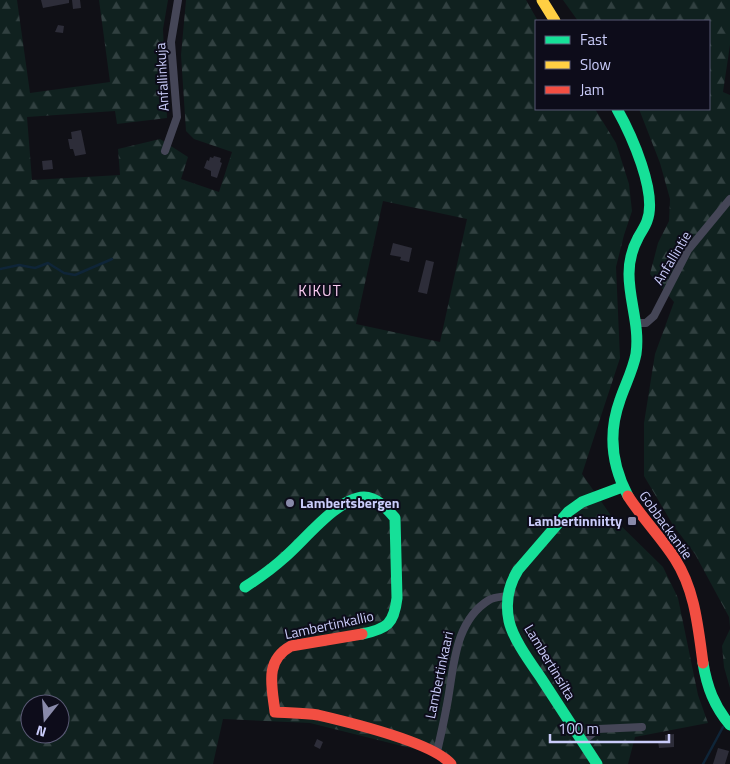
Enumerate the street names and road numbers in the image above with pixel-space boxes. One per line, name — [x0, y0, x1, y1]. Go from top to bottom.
street label: Anfallinkuja — [149, 42, 174, 112]
street label: Anfallintie — [647, 227, 696, 289]
street label: Gobbackantie — [634, 486, 698, 563]
street label: Lambertinkallio — [282, 605, 375, 644]
street label: Lambertinsilta — [520, 620, 581, 704]
street label: Lambertinkaari — [419, 629, 458, 721]

